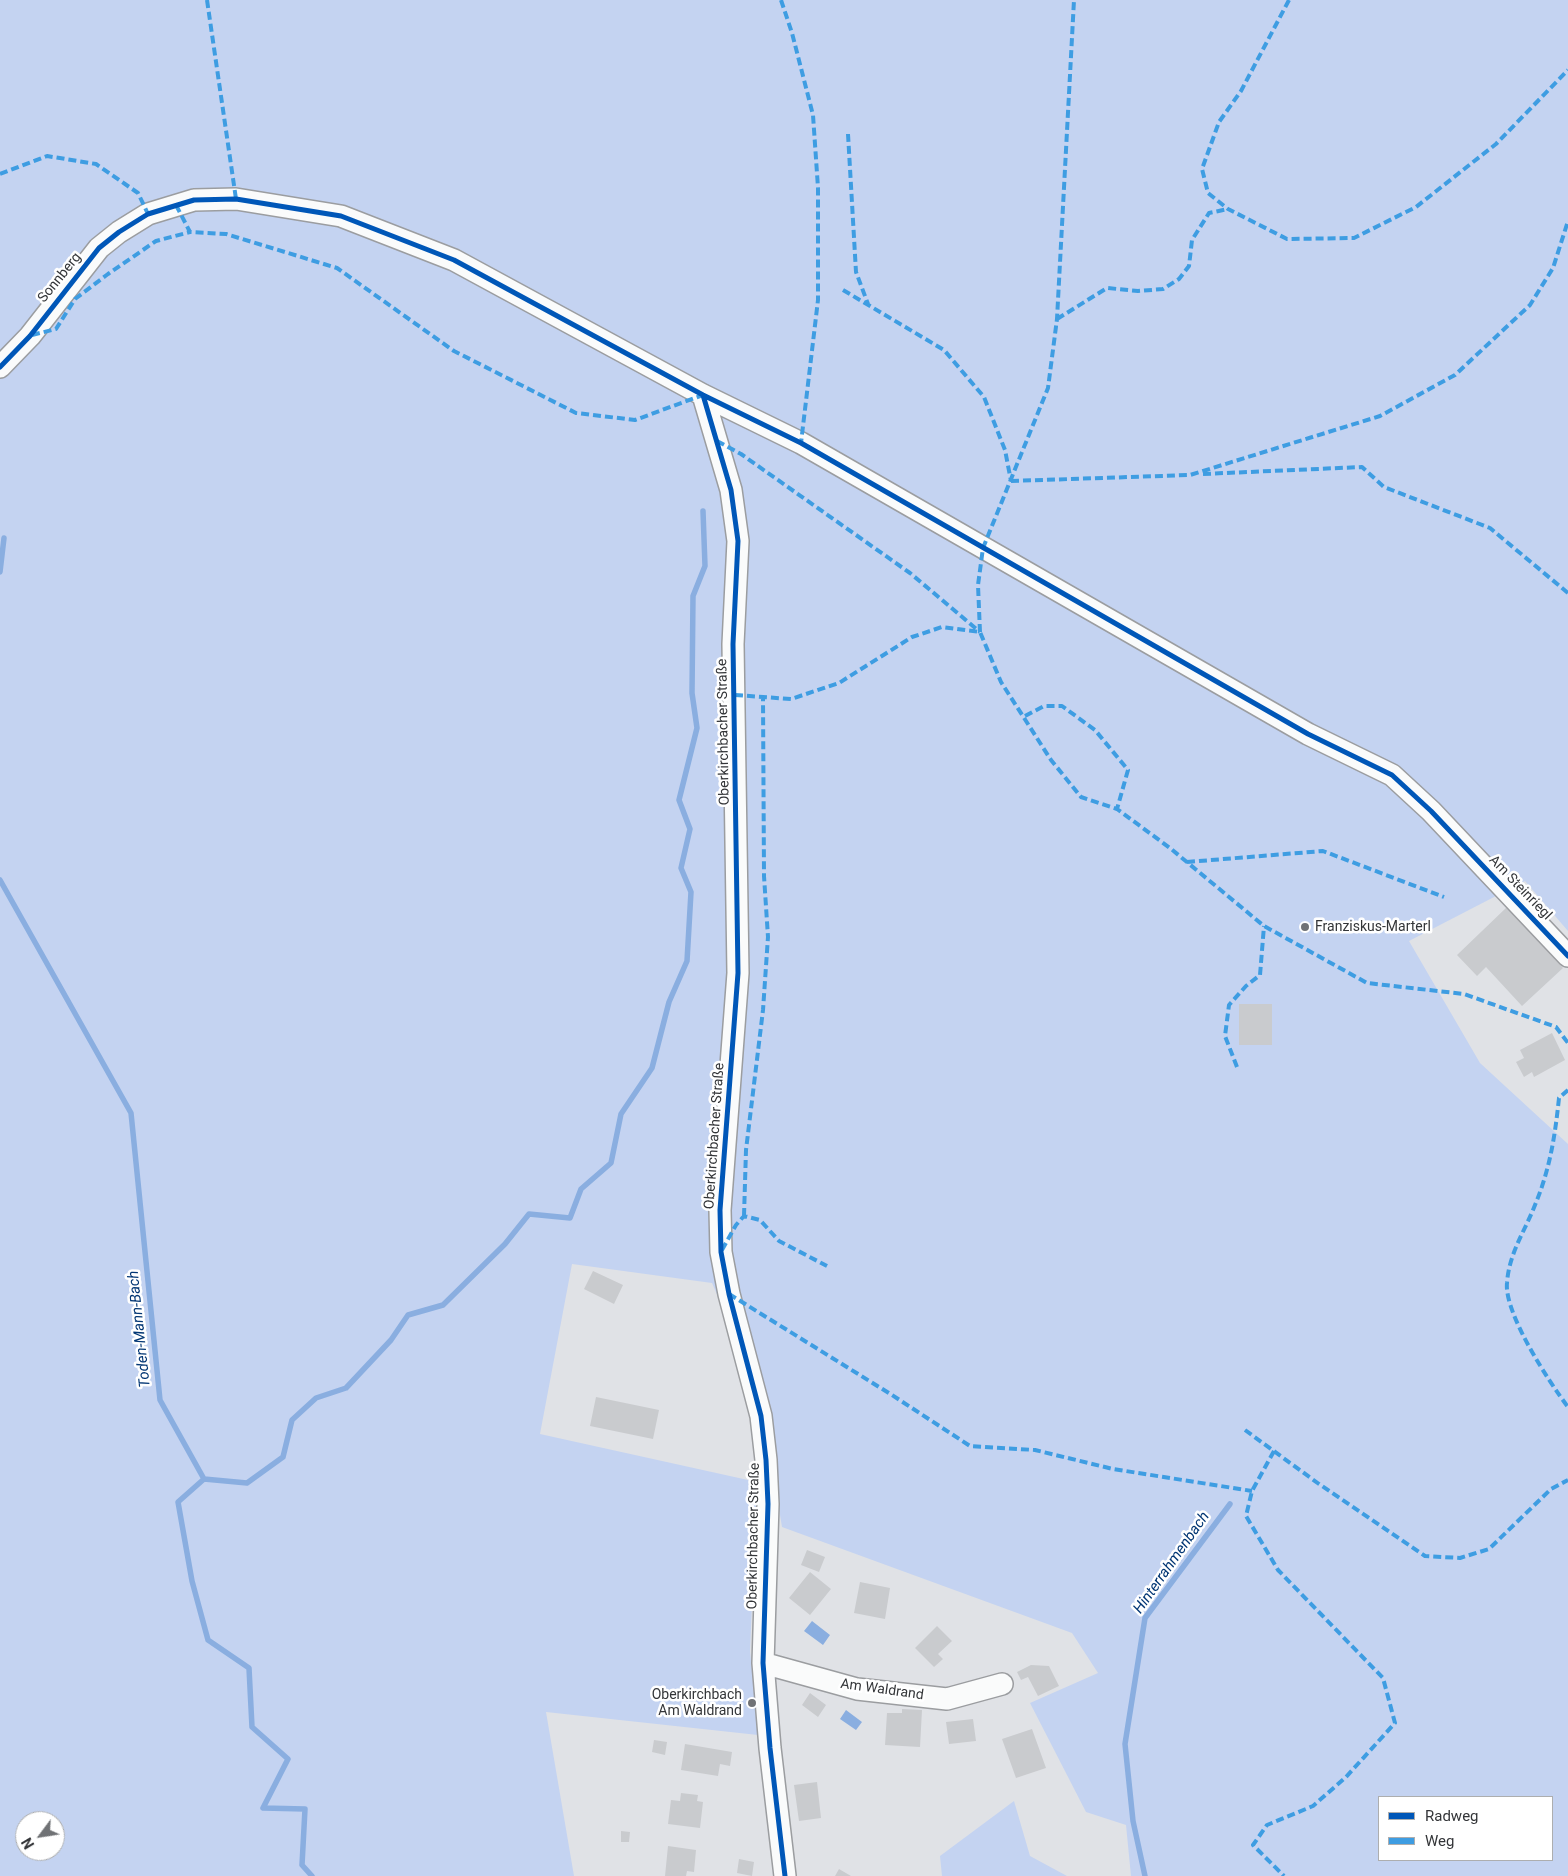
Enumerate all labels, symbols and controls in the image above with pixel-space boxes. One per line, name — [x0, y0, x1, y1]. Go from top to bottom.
street label: Sonnberg — [35, 250, 85, 306]
street label: Oberkirchbacher Straße — [714, 659, 734, 805]
street label: Am Steinriegl — [1485, 852, 1555, 924]
place label: Franziskus-Marterl — [1315, 919, 1431, 935]
marker: Franziskus-Marterl — [1299, 921, 1311, 933]
street label: Oberkirchbacher Straße — [702, 1062, 728, 1210]
water label: Toden-Mann-Bach — [125, 1270, 155, 1388]
street label: Oberkirchbacher Straße — [744, 1463, 764, 1609]
water label: Hinterrahmenbach — [1130, 1509, 1214, 1617]
street label: Am Waldrand — [839, 1676, 925, 1704]
place label: Oberkirchbach Am Waldrand — [652, 1687, 742, 1720]
marker: Oberkirchbach Am Waldrand — [746, 1697, 758, 1709]
legend — [1378, 1796, 1553, 1861]
text: Radweg — [1425, 1807, 1479, 1825]
north arrow — [15, 1811, 65, 1861]
text: Weg — [1425, 1832, 1454, 1850]
text: N — [19, 1835, 37, 1852]

